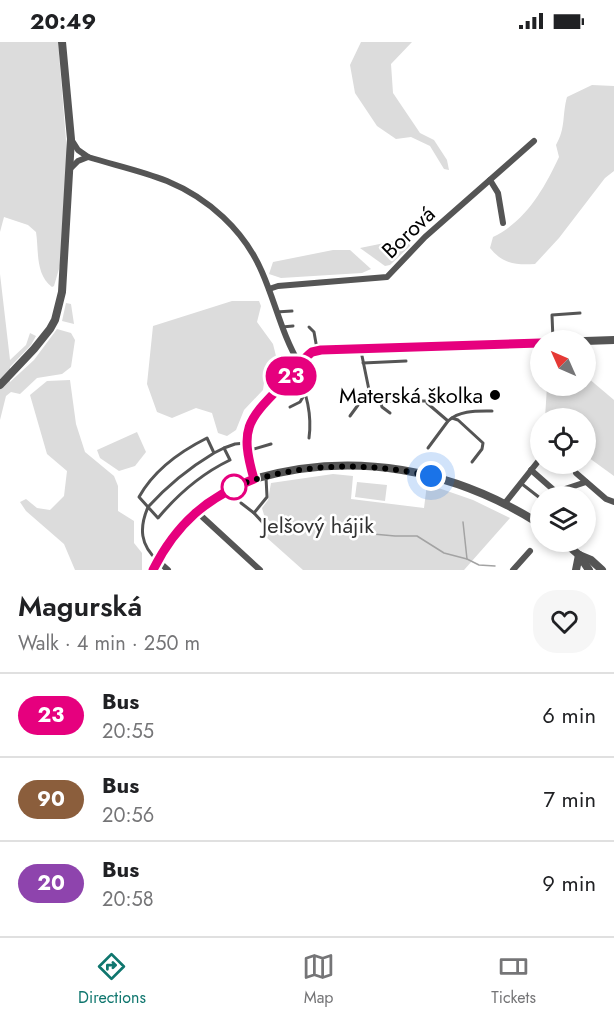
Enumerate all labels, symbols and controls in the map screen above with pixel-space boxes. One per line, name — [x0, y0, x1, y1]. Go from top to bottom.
text: 20:49 — [30, 5, 96, 37]
street label: Borová — [374, 198, 442, 266]
north arrow — [530, 330, 596, 396]
map controls — [530, 330, 596, 552]
line badge: 23 — [264, 356, 318, 396]
text: 23 — [278, 361, 304, 391]
place label: Materská školka — [339, 379, 483, 411]
marker: Materská školka — [488, 388, 502, 402]
button: locate — [530, 408, 596, 474]
your location — [416, 461, 446, 491]
unlabelled marker — [221, 474, 247, 500]
button: layers — [530, 486, 596, 552]
park label: Jelšový hájik — [259, 509, 374, 541]
text: Magurská — [18, 586, 142, 627]
button: heart — [533, 590, 596, 653]
text: Walk · 4 min · 250 m — [18, 629, 200, 658]
text: Bus — [102, 685, 139, 717]
text: 6 min — [542, 699, 596, 731]
text: 23 — [38, 700, 64, 730]
text: 20:55 — [102, 717, 154, 746]
text: Bus — [102, 769, 139, 801]
text: 7 min — [543, 783, 596, 815]
text: 90 — [37, 784, 65, 814]
text: 20:56 — [102, 801, 154, 830]
text: Bus — [102, 853, 139, 885]
text: 9 min — [542, 867, 596, 899]
text: 20 — [37, 868, 65, 898]
text: 20:58 — [102, 885, 154, 914]
tab: Directions — [78, 950, 146, 1009]
tab: Map — [302, 950, 335, 1009]
tab: Tickets — [491, 950, 536, 1009]

